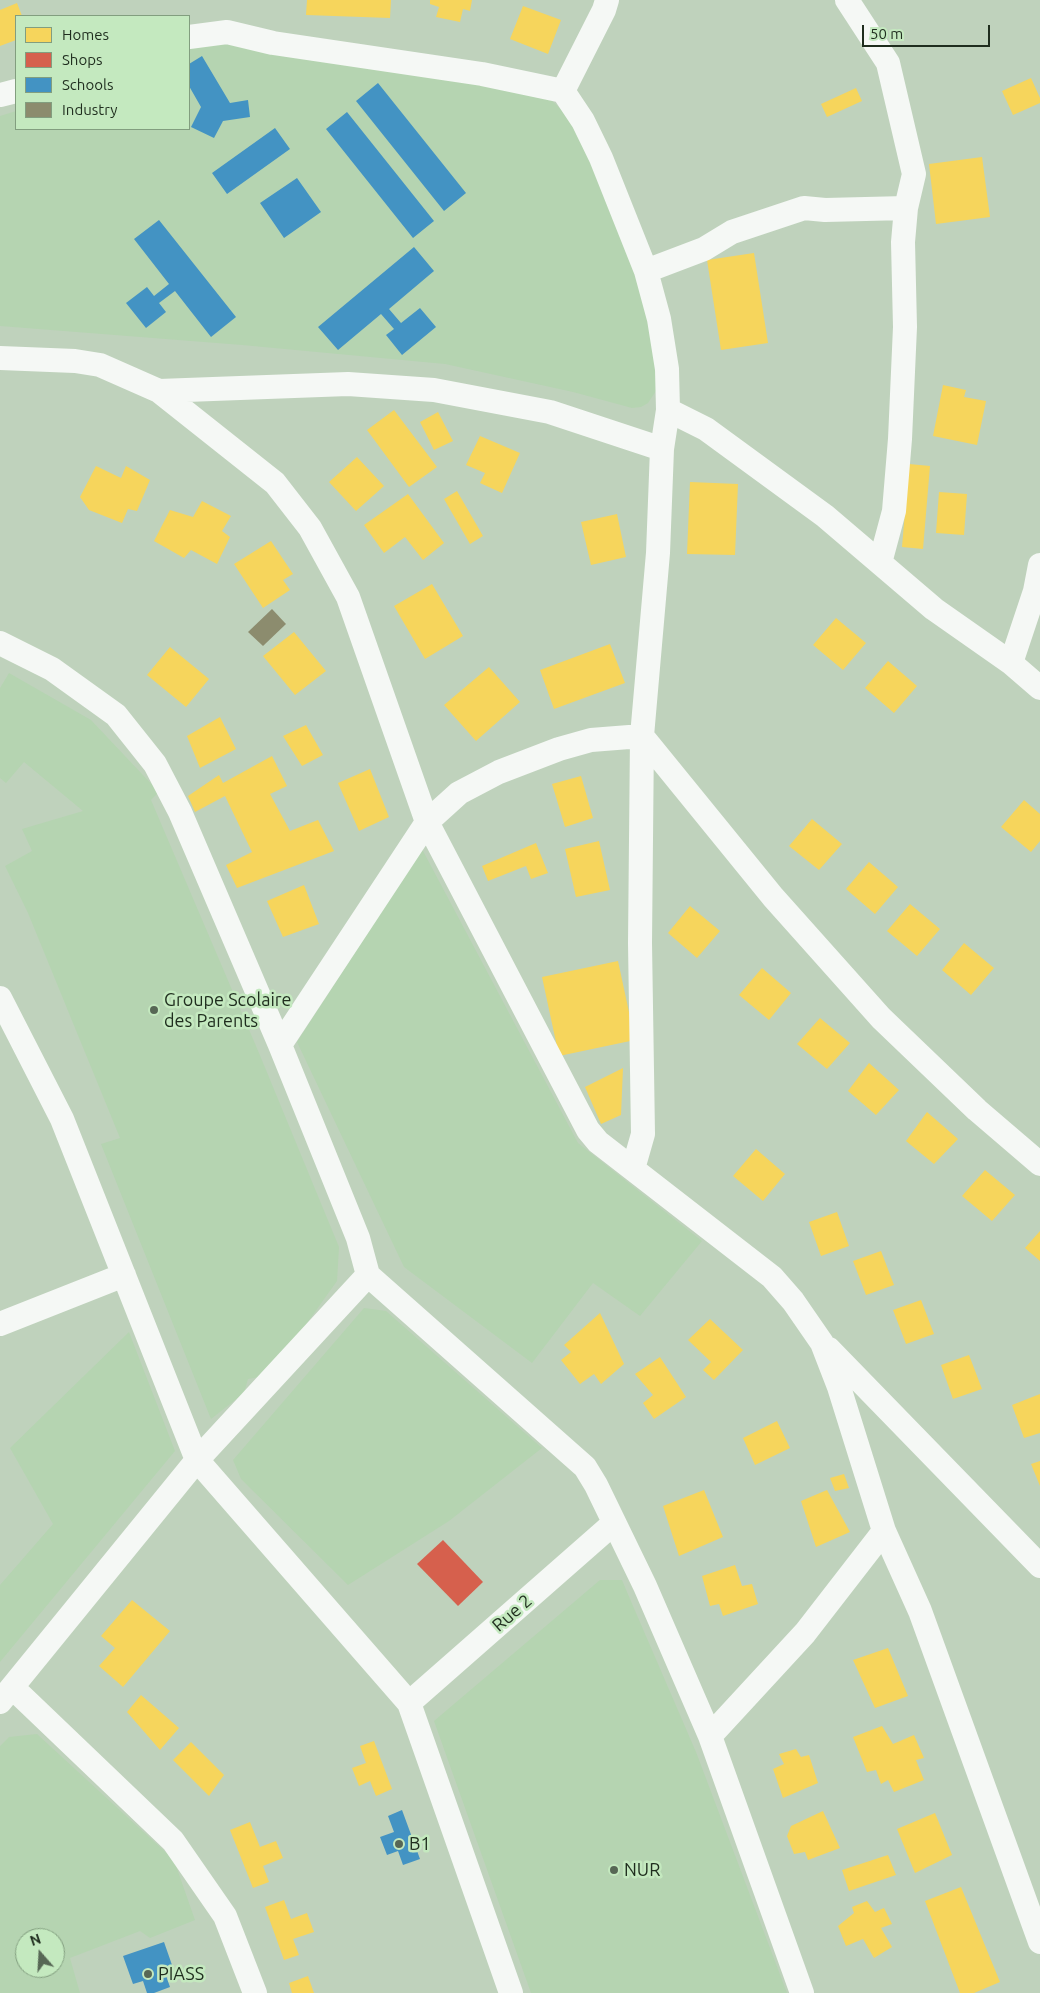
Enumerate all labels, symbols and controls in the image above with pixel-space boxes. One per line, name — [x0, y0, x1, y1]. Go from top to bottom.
legend — [15, 15, 190, 130]
scale bar — [865, 15, 992, 47]
text: 50 m — [870, 25, 903, 42]
text: Homes — [62, 26, 109, 43]
text: Shops — [62, 51, 103, 68]
text: Schools — [62, 76, 113, 93]
text: Industry — [62, 101, 117, 118]
place label: Groupe Scolaire des Parents — [164, 989, 292, 1032]
marker: Groupe Scolaire des Parents — [148, 1004, 160, 1016]
street label: Rue 2 — [488, 1590, 536, 1636]
place label: B1 — [409, 1833, 431, 1855]
marker: B1 — [393, 1838, 405, 1850]
place label: NUR — [624, 1859, 660, 1881]
marker: NUR — [608, 1864, 620, 1876]
north arrow — [15, 1928, 65, 1978]
text: N — [28, 1930, 43, 1949]
place label: PIASS — [158, 1963, 204, 1985]
marker: PIASS — [142, 1968, 154, 1980]

